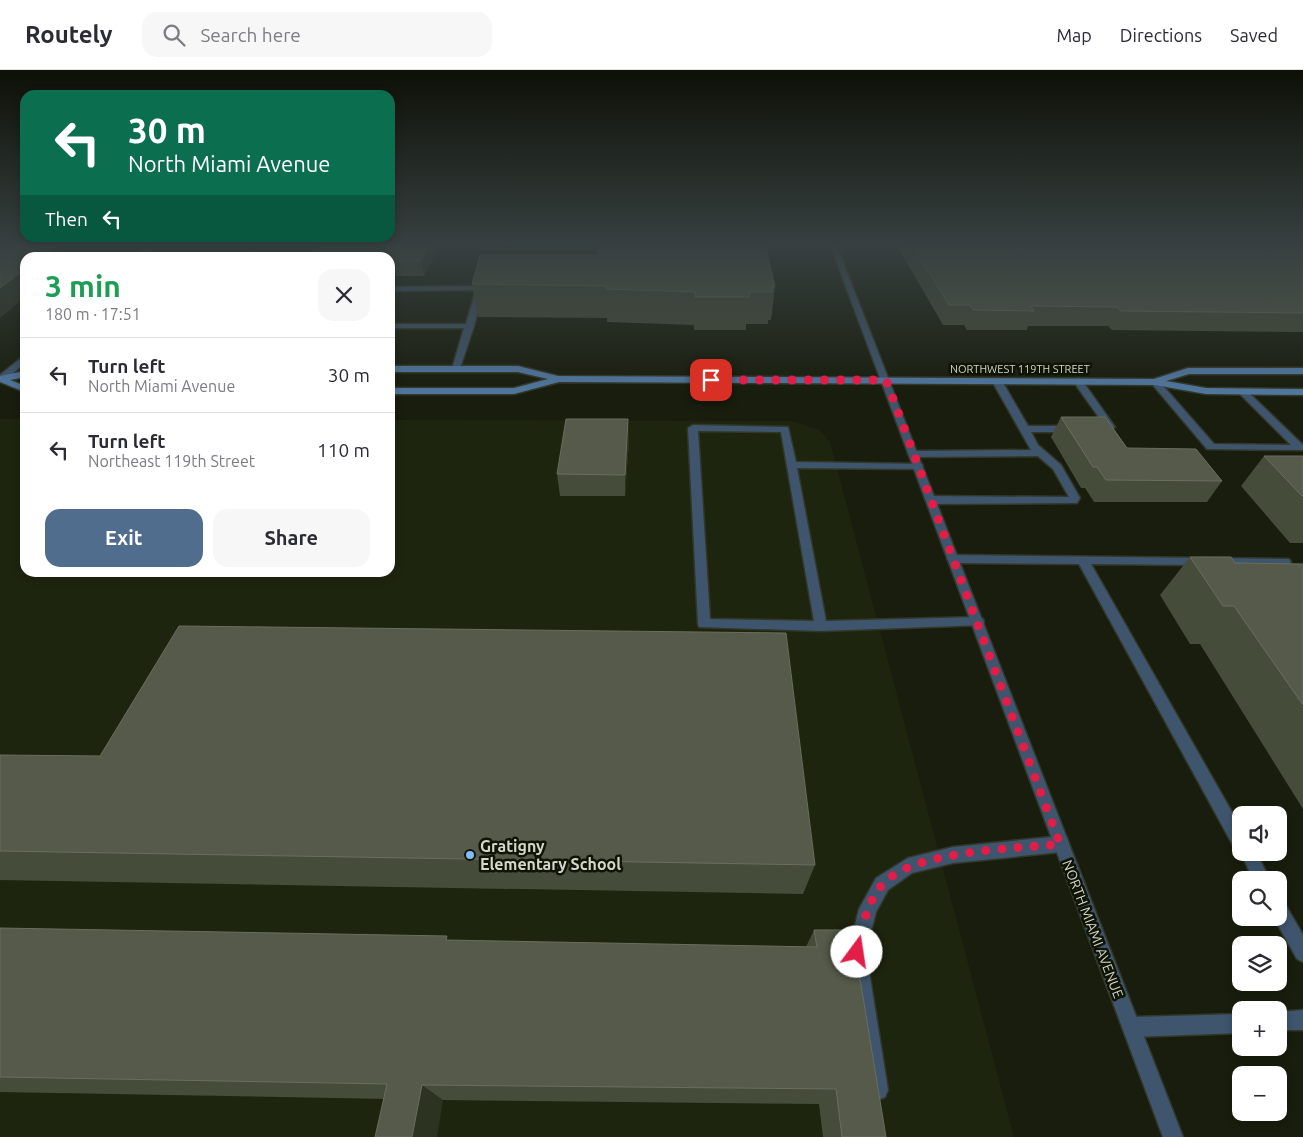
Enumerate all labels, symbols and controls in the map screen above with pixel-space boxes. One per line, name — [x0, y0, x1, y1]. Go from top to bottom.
search box — [142, 12, 492, 57]
text: Routely — [25, 21, 112, 48]
icon: search — [160, 21, 188, 49]
text: Search here — [200, 24, 301, 46]
text: Map — [1056, 25, 1092, 45]
text: Directions — [1120, 25, 1202, 45]
text: Saved — [1230, 25, 1278, 45]
icon: left — [45, 110, 110, 175]
text: 30 m — [128, 110, 206, 150]
text: North Miami Avenue — [128, 151, 330, 176]
icon: left — [98, 205, 126, 233]
text: Then — [45, 208, 88, 230]
text: 3 min — [45, 269, 121, 303]
button: close — [318, 269, 370, 321]
text: 180 m · 17:51 — [45, 305, 141, 323]
text: Turn left — [88, 355, 166, 377]
pin — [690, 359, 732, 401]
icon: left — [45, 361, 73, 389]
street label: NORTHWEST 119TH STREET — [950, 363, 1090, 375]
text: 30 m — [328, 364, 370, 386]
icon: arrive — [697, 366, 725, 394]
text: North Miami Avenue — [88, 377, 235, 395]
text: Turn left — [88, 430, 166, 452]
icon: left — [45, 436, 73, 464]
text: 110 m — [317, 439, 370, 461]
text: Northeast 119th Street — [88, 452, 255, 470]
button: Exit — [45, 509, 203, 567]
button: Share — [213, 509, 370, 567]
map controls — [1232, 806, 1287, 1121]
button: sound — [1232, 806, 1287, 861]
place label: Gratigny Elementary School — [480, 837, 621, 873]
marker: Gratigny Elementary School — [464, 849, 476, 861]
street label: NORTH MIAMI AVENUE — [1059, 858, 1127, 1000]
button: search — [1232, 871, 1287, 926]
position arrow — [830, 925, 882, 977]
button: layers — [1232, 936, 1287, 991]
button: + — [1232, 1001, 1287, 1056]
button: − — [1232, 1066, 1287, 1121]

